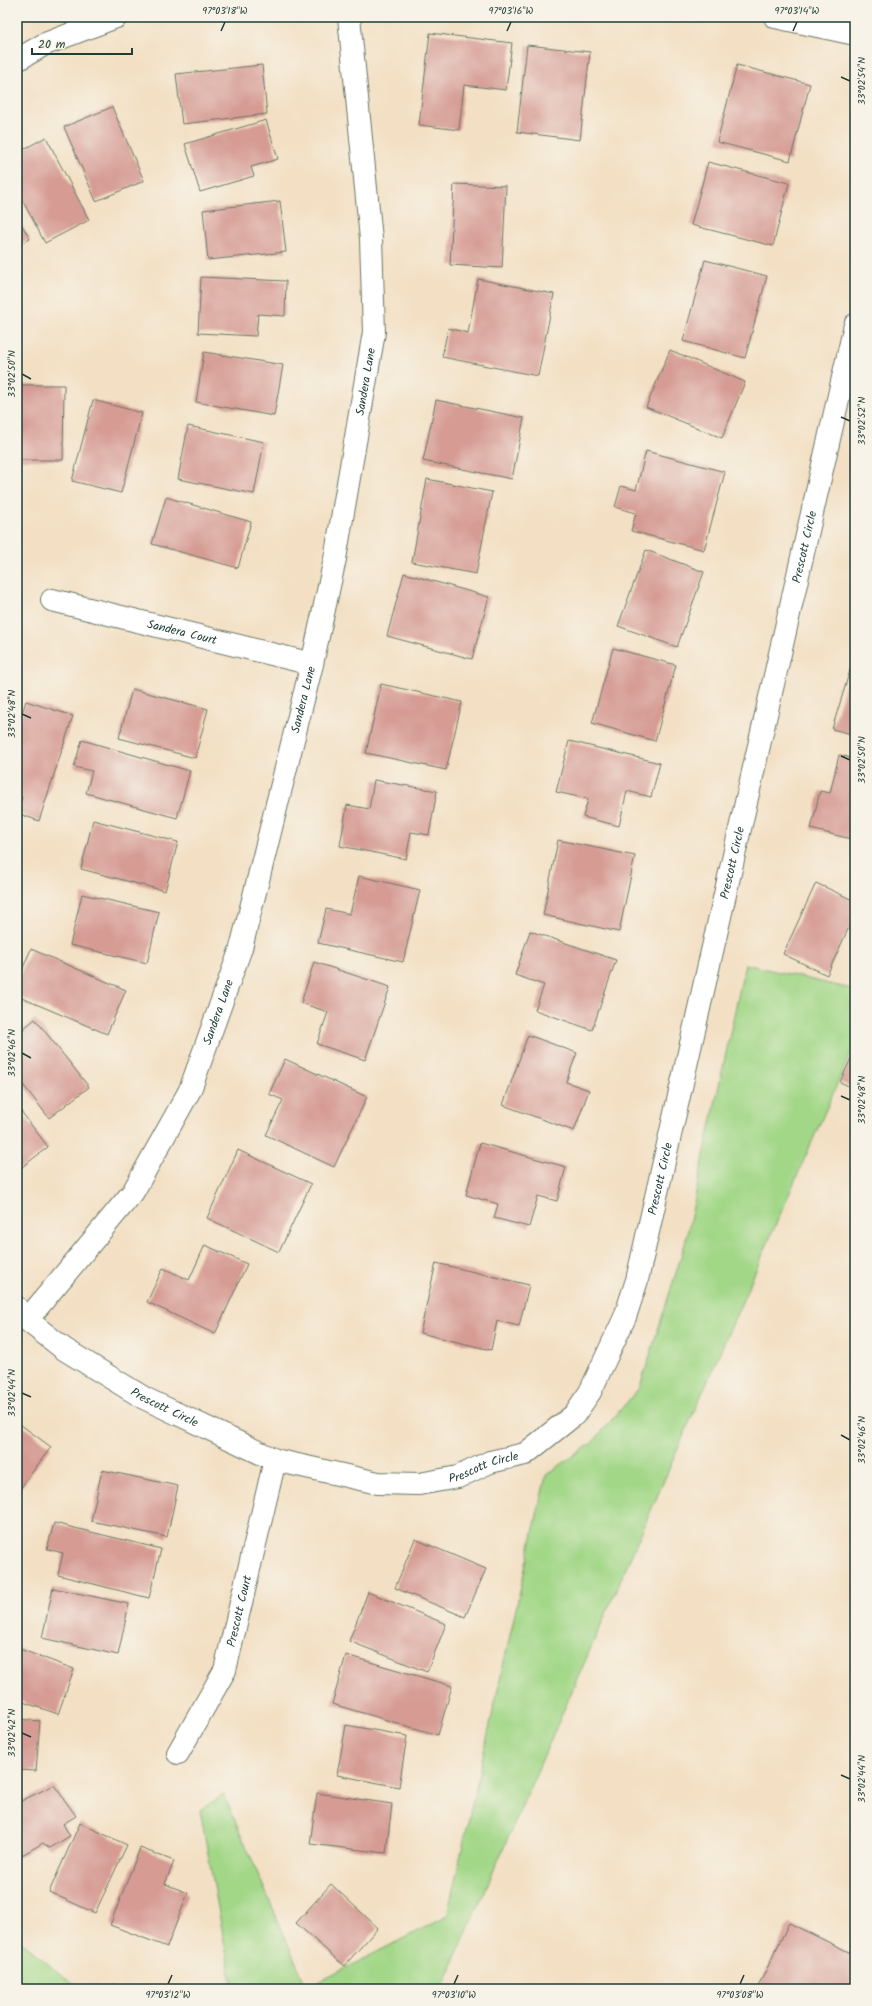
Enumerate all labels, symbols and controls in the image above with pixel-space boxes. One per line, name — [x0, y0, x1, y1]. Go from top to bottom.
text: 97°03'18"W — [202, 3, 248, 19]
text: 97°03'16"W — [489, 3, 534, 19]
text: 97°03'14"W — [775, 3, 820, 19]
scale bar — [32, 30, 132, 56]
text: 20 m — [38, 35, 66, 54]
text: 33°02'54"N — [854, 57, 870, 105]
street label: Sandera Lane — [350, 346, 381, 417]
text: 33°02'50"N — [4, 350, 20, 398]
text: 33°02'52"N — [854, 397, 870, 445]
street label: Prescott Circle — [787, 508, 822, 585]
street label: Sandera Court — [145, 614, 219, 650]
street label: Sandera Lane — [286, 664, 321, 735]
text: 33°02'48"N — [4, 689, 20, 738]
text: 33°02'50"N — [854, 736, 870, 784]
street label: Prescott Circle — [715, 824, 750, 901]
street label: Sandera Lane — [198, 976, 239, 1047]
text: 33°02'46"N — [4, 1029, 20, 1077]
text: 33°02'48"N — [854, 1075, 870, 1124]
street label: Prescott Circle — [643, 1140, 678, 1217]
text: 33°02'44"N — [4, 1369, 20, 1417]
street label: Prescott Circle — [127, 1382, 202, 1432]
text: 33°02'46"N — [854, 1416, 870, 1464]
street label: Prescott Circle — [447, 1446, 521, 1488]
street label: Prescott Court — [221, 1573, 257, 1649]
text: 33°02'42"N — [4, 1709, 20, 1757]
text: 33°02'44"N — [854, 1755, 870, 1803]
text: 97°03'12"W — [145, 1987, 191, 2003]
text: 97°03'10"W — [432, 1987, 476, 2003]
text: 97°03'08"W — [716, 1987, 764, 2003]

